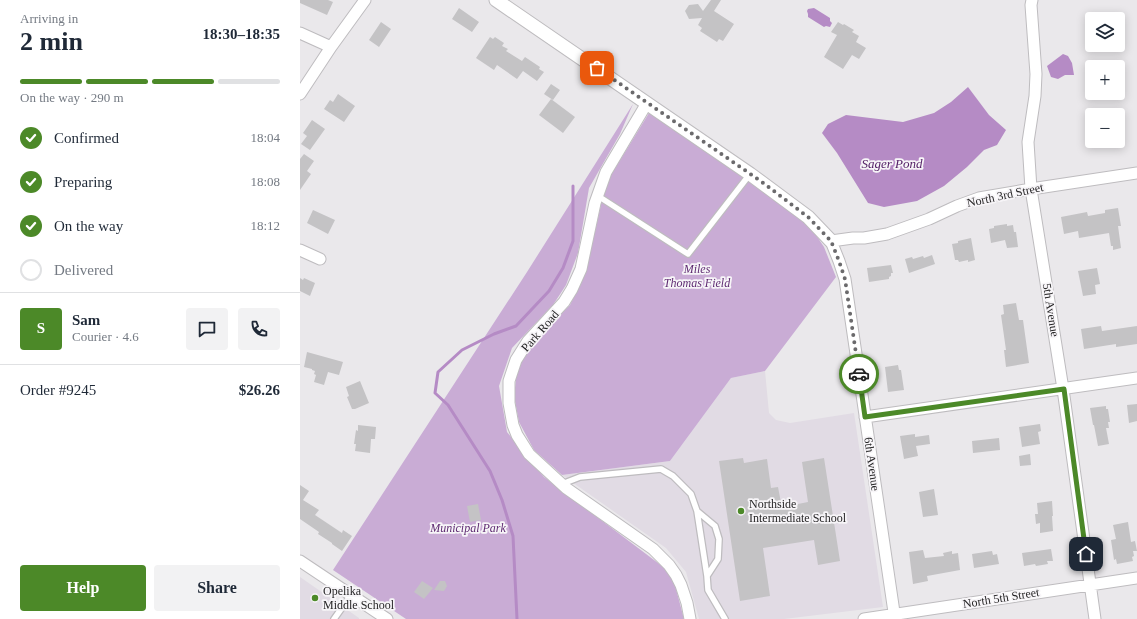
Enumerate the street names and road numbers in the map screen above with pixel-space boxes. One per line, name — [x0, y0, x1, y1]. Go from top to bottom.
street label: North 3rd Street — [965, 180, 1045, 210]
street label: 5th Avenue — [1040, 282, 1062, 338]
street label: Park Road — [518, 307, 562, 355]
street label: 6th Avenue — [861, 436, 883, 492]
street label: North 5th Street — [962, 585, 1041, 611]

